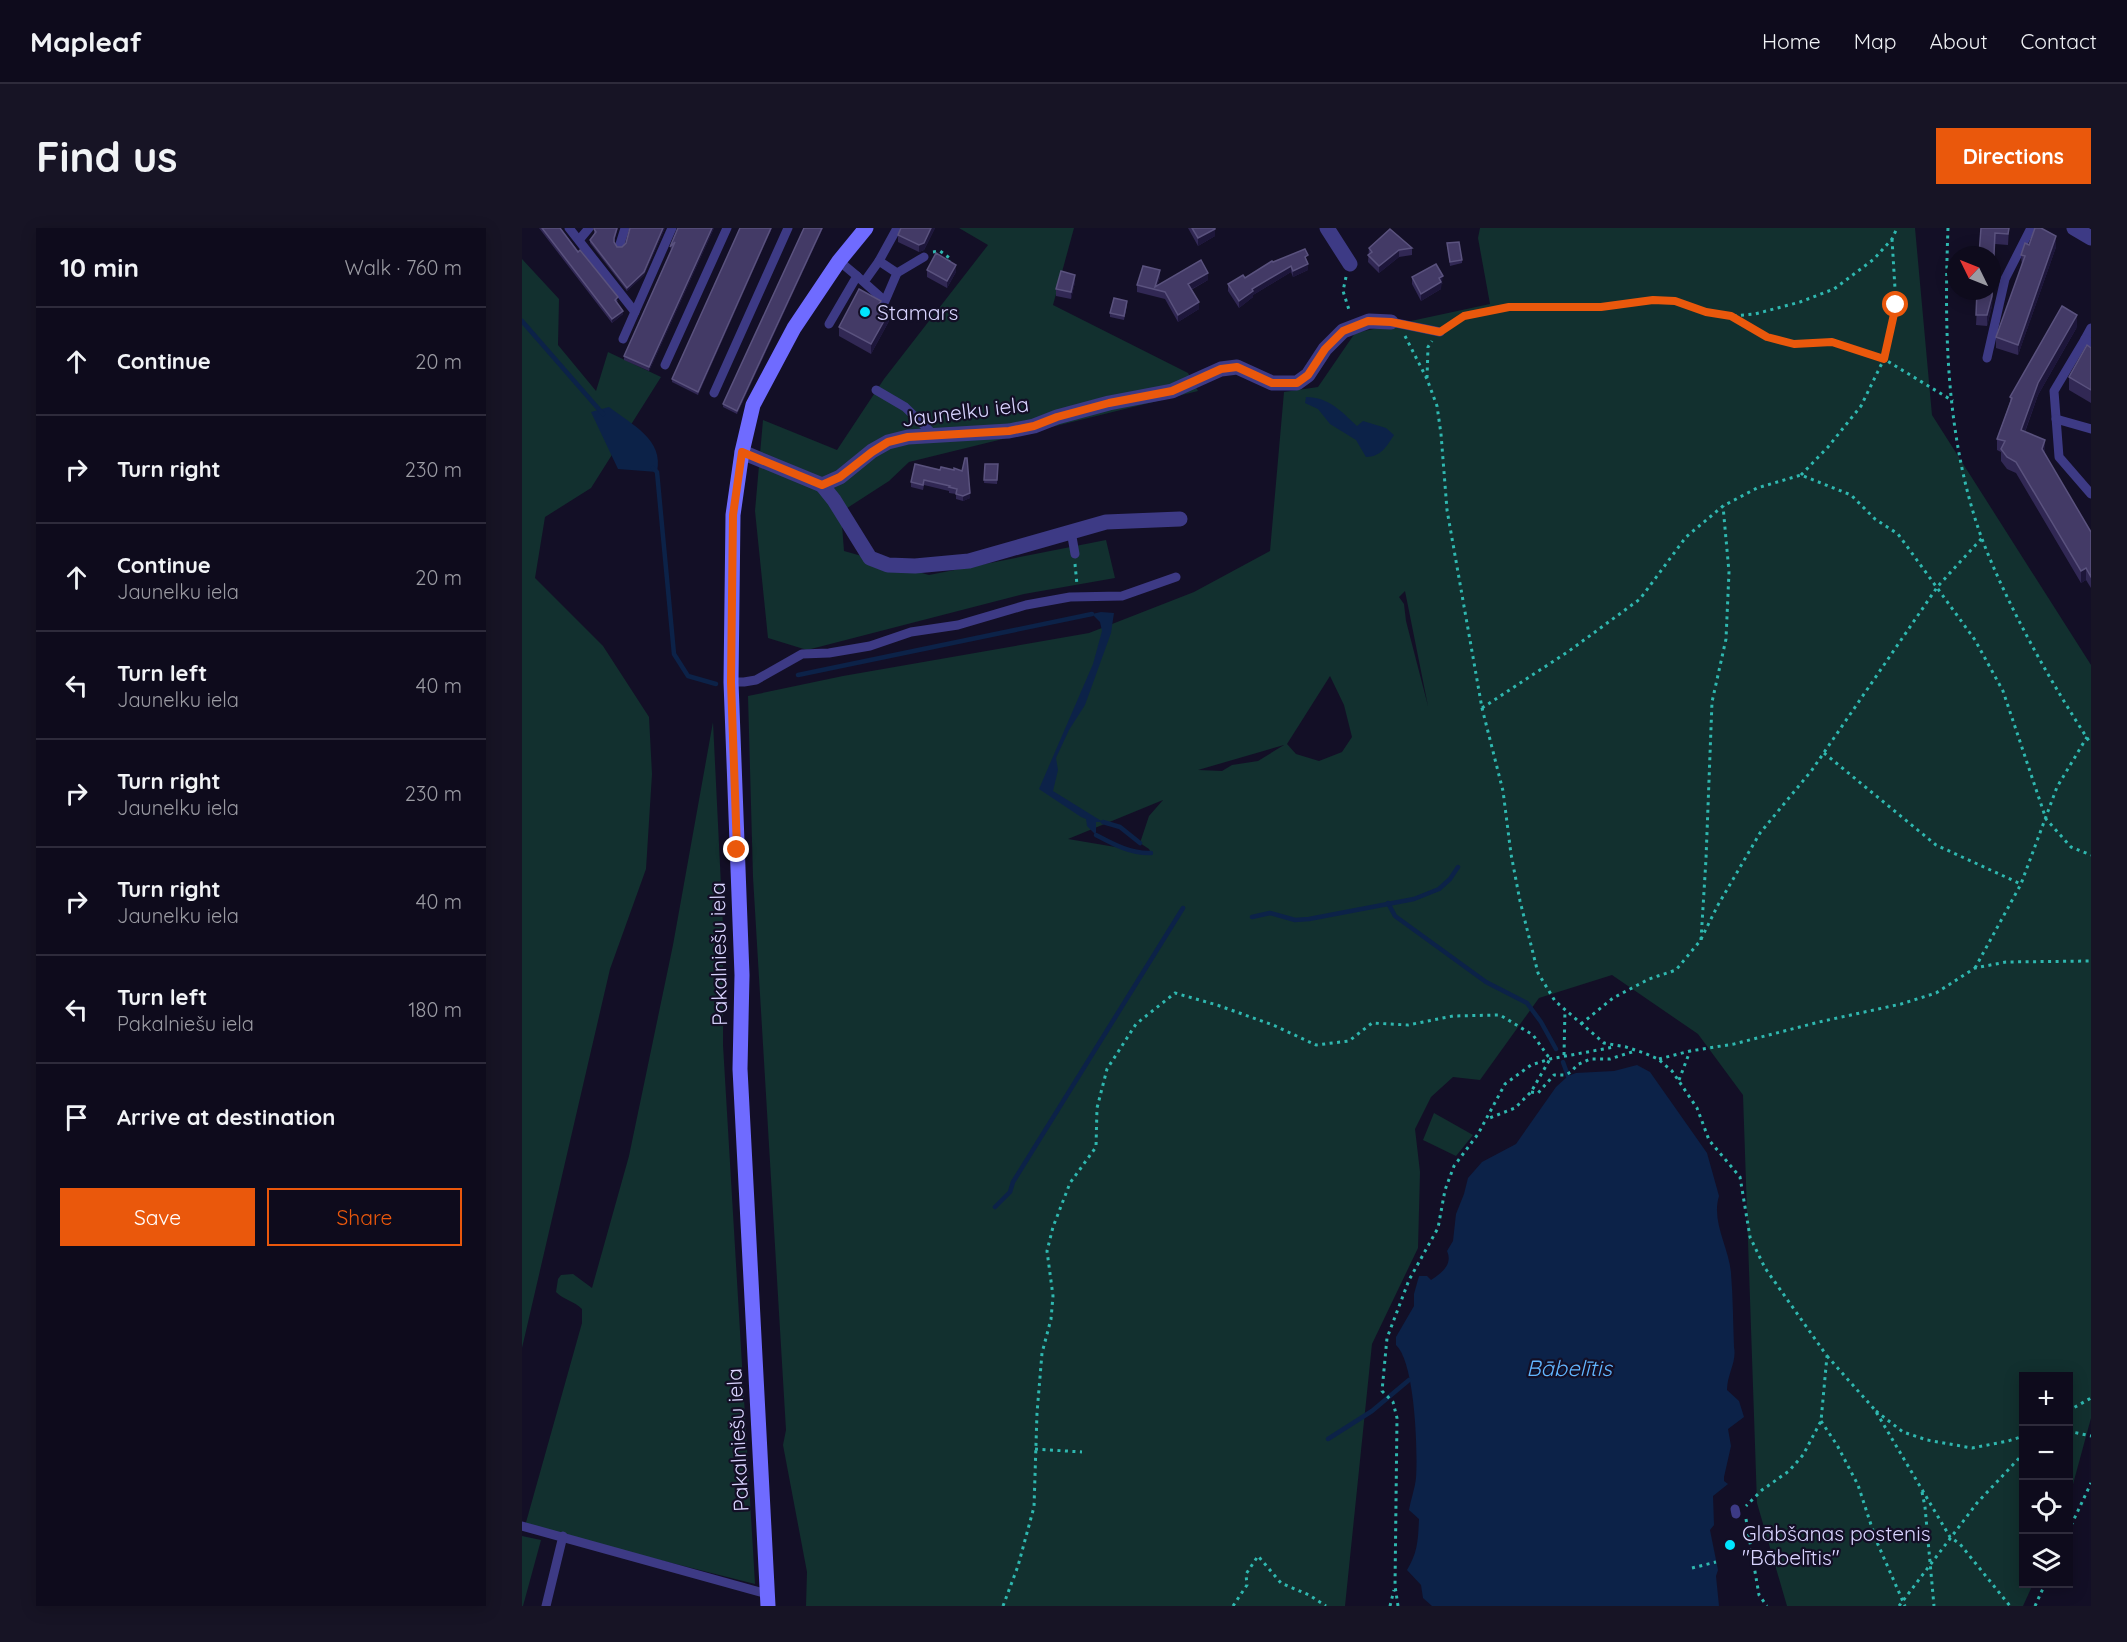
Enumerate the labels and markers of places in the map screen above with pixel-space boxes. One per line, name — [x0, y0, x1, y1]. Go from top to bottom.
place label: Stamars — [877, 299, 958, 325]
marker: Stamars — [858, 305, 872, 319]
place label: Glābšanas postenis "Bābelītis" — [1742, 1520, 1931, 1570]
marker: Glābšanas postenis "Bābelītis" — [1723, 1538, 1737, 1552]

